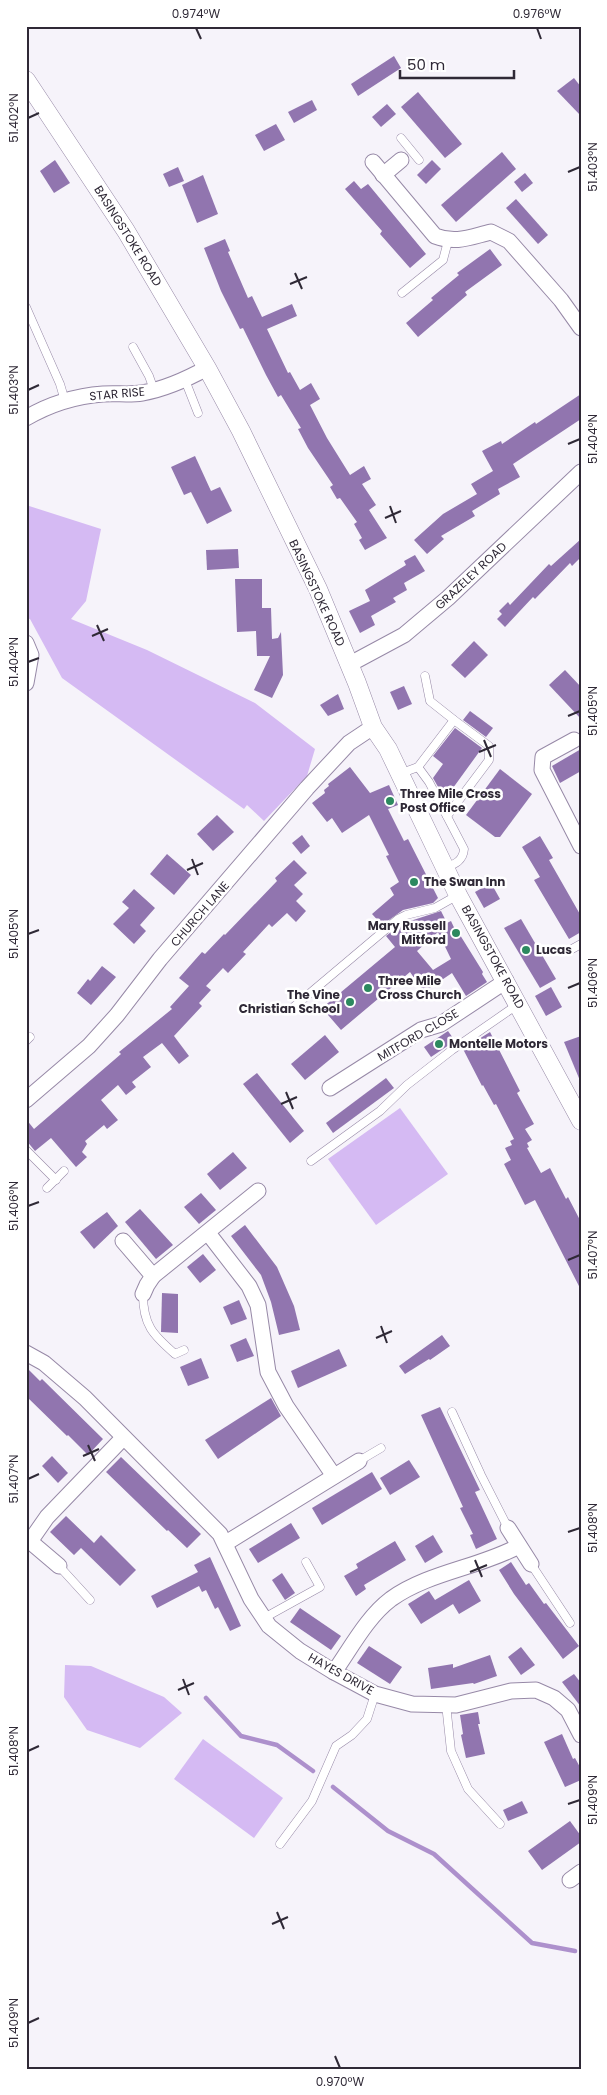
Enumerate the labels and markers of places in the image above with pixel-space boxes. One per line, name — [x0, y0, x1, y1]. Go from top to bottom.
place label: Three Mile Cross Post Office — [400, 785, 501, 816]
marker: Three Mile Cross Post Office — [384, 795, 396, 807]
place label: The Swan Inn — [424, 873, 505, 890]
marker: The Swan Inn — [408, 876, 420, 888]
place label: Mary Russell Mitford — [368, 917, 446, 948]
marker: Mary Russell Mitford — [450, 927, 462, 939]
place label: Lucas — [536, 941, 572, 958]
marker: Lucas — [520, 944, 532, 956]
place label: Three Mile Cross Church — [378, 972, 462, 1003]
marker: Three Mile Cross Church — [362, 982, 374, 994]
place label: The Vine Christian School — [239, 986, 341, 1017]
marker: The Vine Christian School — [344, 996, 356, 1008]
place label: Montelle Motors — [449, 1035, 548, 1052]
marker: Montelle Motors — [433, 1038, 445, 1050]

